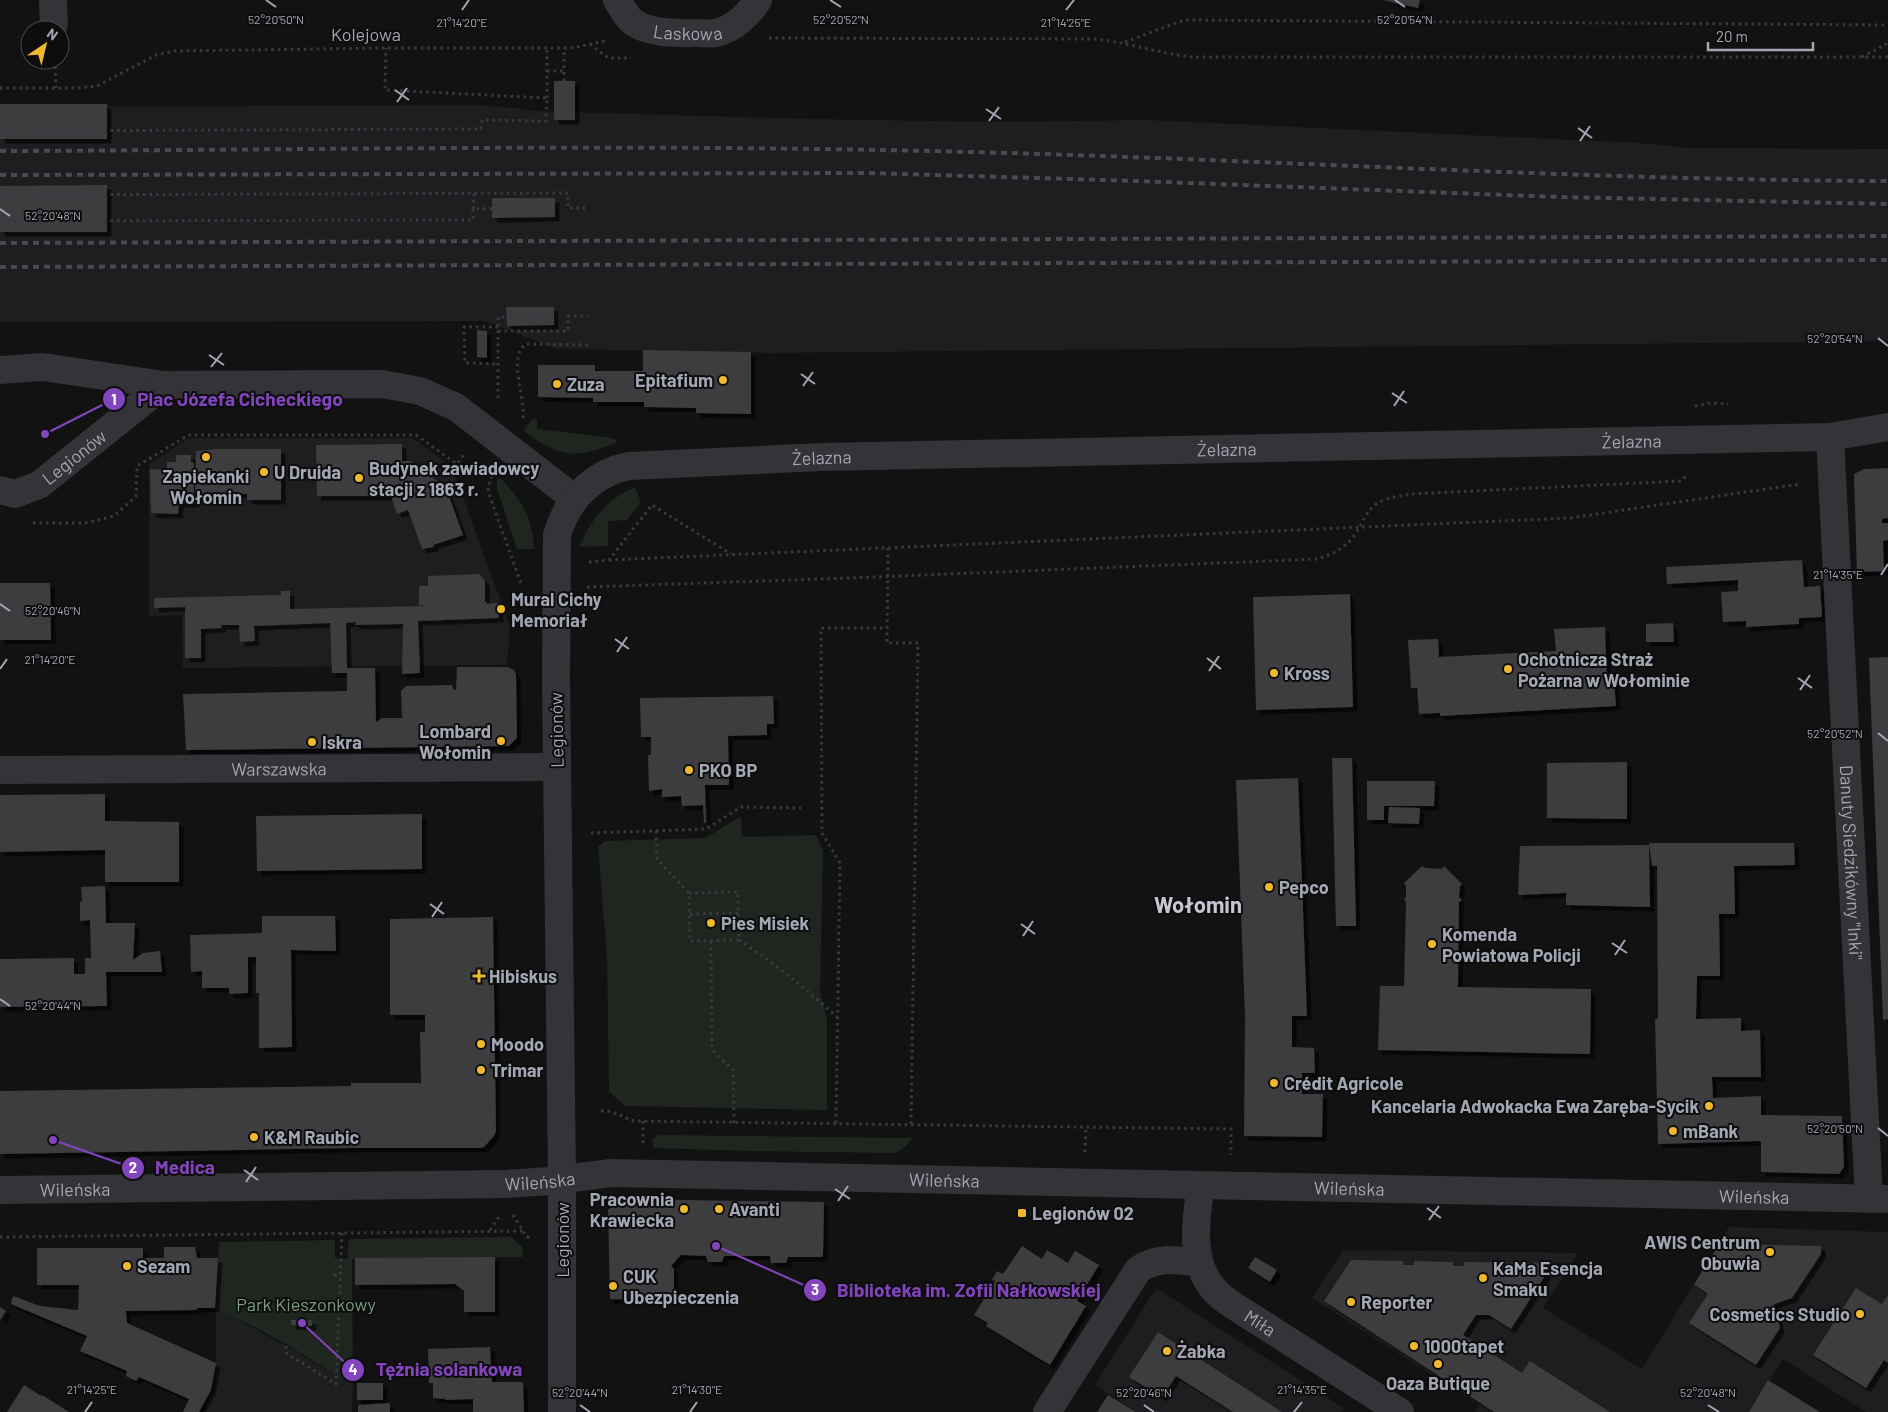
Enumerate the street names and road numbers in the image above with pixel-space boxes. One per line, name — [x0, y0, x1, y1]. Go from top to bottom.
street label: Laskowa — [652, 20, 724, 45]
street label: Kolejowa — [331, 23, 401, 45]
street label: Legionów — [38, 425, 110, 489]
street label: Żelazna — [1601, 429, 1662, 453]
street label: Żelazna — [1197, 437, 1257, 461]
street label: Żelazna — [791, 445, 852, 469]
street label: Legionów — [544, 692, 568, 768]
street label: Warszawska — [231, 757, 327, 780]
street label: Danuty Siedzikówny "Inki" — [1836, 764, 1868, 961]
street label: Wileńska — [504, 1167, 576, 1195]
street label: Wileńska — [909, 1168, 980, 1192]
street label: Wileńska — [1314, 1176, 1385, 1200]
street label: Wileńska — [40, 1178, 110, 1201]
street label: Wileńska — [1719, 1185, 1790, 1208]
street label: Legionów — [551, 1202, 573, 1278]
street label: Miła — [1240, 1305, 1280, 1341]

